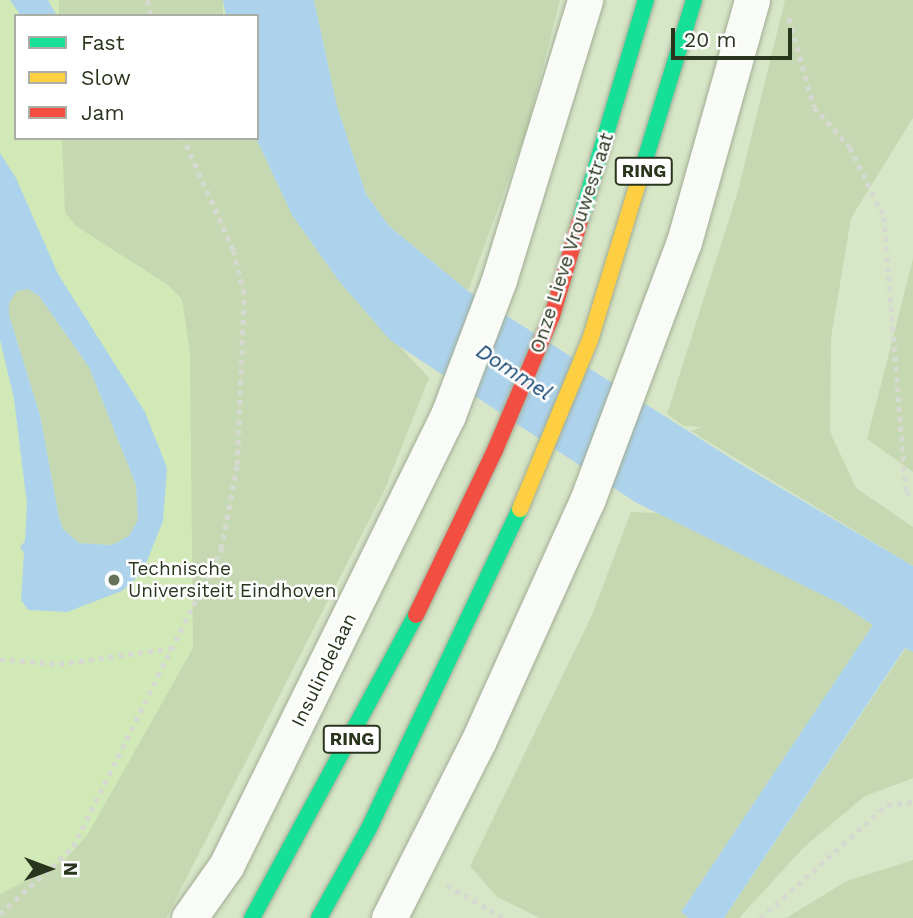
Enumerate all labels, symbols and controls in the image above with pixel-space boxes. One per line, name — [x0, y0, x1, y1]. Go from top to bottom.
legend — [14, 14, 259, 140]
scale bar — [675, 14, 796, 58]
text: 20 m — [684, 27, 736, 52]
text: Fast — [81, 30, 125, 55]
text: Slow — [81, 65, 131, 90]
text: Jam — [81, 100, 124, 125]
street label: Onze Lieve Vrouwestraat — [525, 130, 619, 356]
road number: RING — [614, 156, 674, 186]
water label: Dommel — [472, 338, 556, 406]
place label: Technische Universiteit Eindhoven — [128, 558, 336, 602]
marker: Technische Universiteit Eindhoven — [106, 572, 122, 588]
street label: Insulindelaan — [287, 609, 361, 731]
road number: RING — [322, 724, 382, 754]
north arrow — [14, 834, 84, 904]
text: N — [59, 862, 82, 876]

